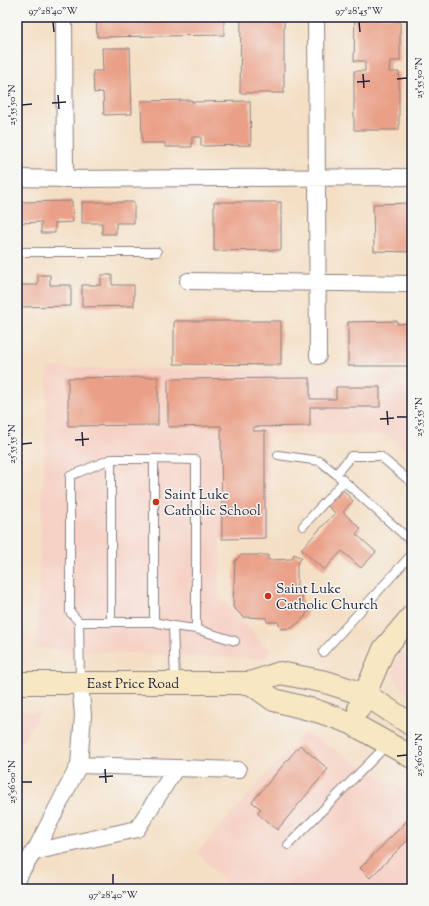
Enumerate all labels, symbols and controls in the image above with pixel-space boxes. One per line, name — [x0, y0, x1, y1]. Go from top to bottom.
text: 97°28'40"W — [28, 4, 78, 19]
text: 97°28'45"W — [335, 4, 383, 19]
text: 25°55'50"N — [412, 58, 427, 98]
text: 25°55'50"N — [5, 85, 20, 125]
text: 25°55'55"N — [412, 397, 427, 437]
text: 25°55'55"N — [5, 424, 20, 464]
place label: Saint Luke Catholic School — [164, 486, 261, 522]
marker: Saint Luke Catholic School — [151, 497, 161, 507]
place label: Saint Luke Catholic Church — [276, 580, 378, 616]
marker: Saint Luke Catholic Church — [263, 591, 273, 601]
street label: East Price Road — [87, 675, 179, 695]
text: 25°56'00"N — [412, 733, 427, 777]
text: 25°56'00"N — [5, 760, 20, 804]
text: 97°28'40"W — [88, 888, 138, 903]

